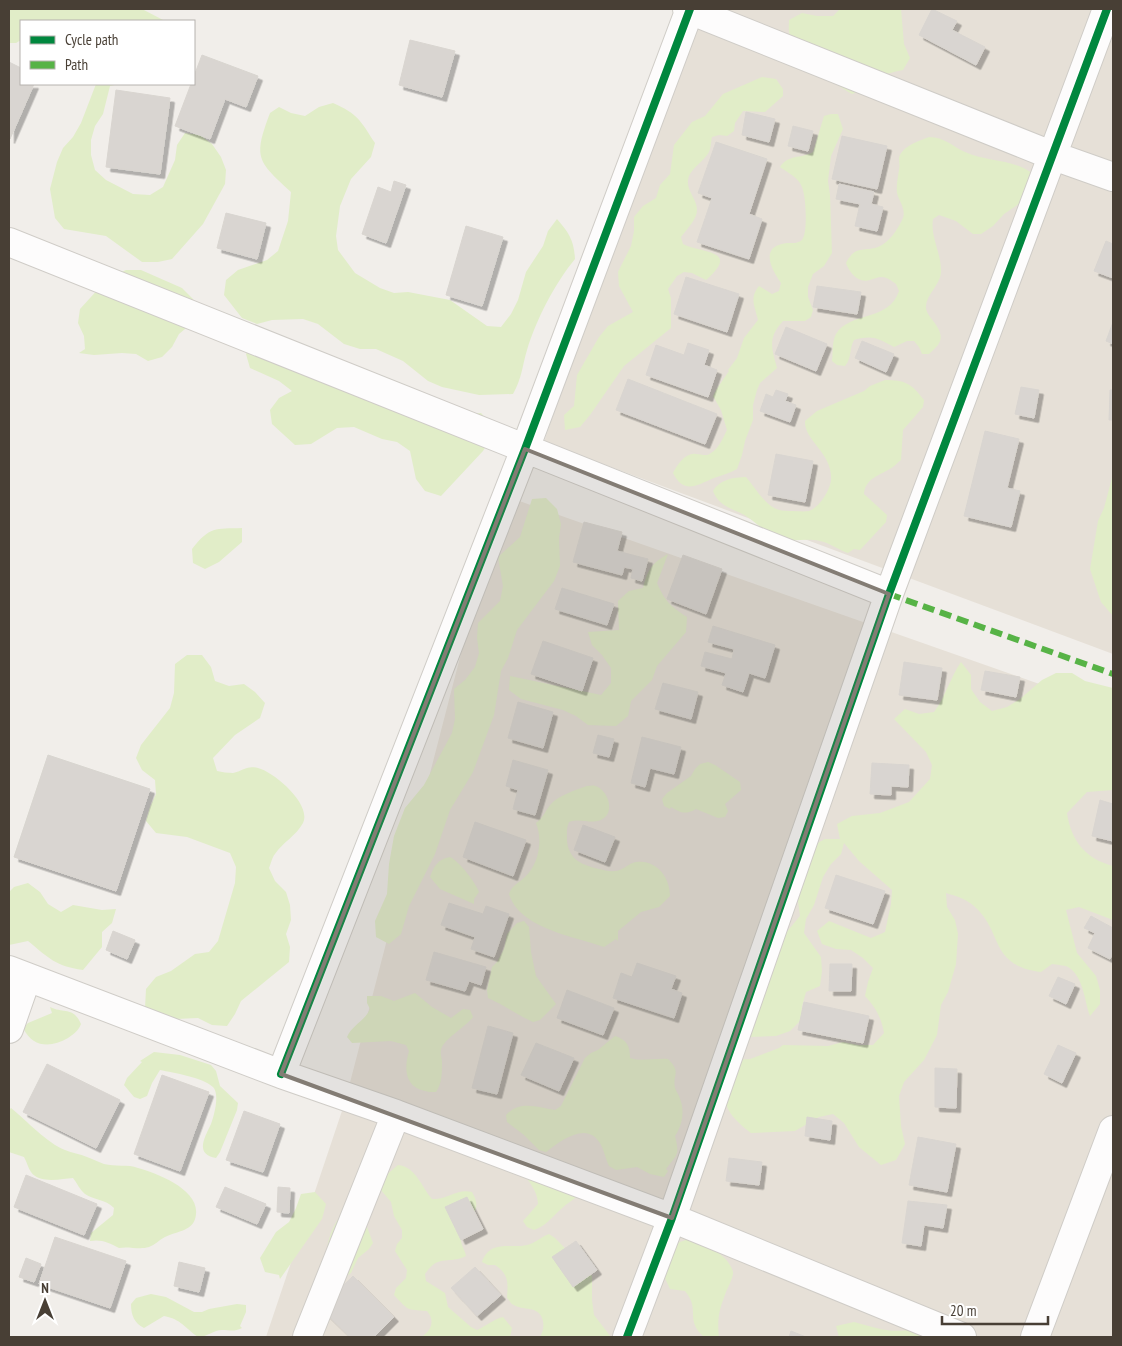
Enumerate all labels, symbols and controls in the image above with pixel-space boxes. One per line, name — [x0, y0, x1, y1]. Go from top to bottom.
legend — [20, 20, 195, 85]
text: Cycle path — [65, 30, 118, 49]
text: Path — [65, 55, 88, 74]
north arrow — [20, 1276, 70, 1326]
text: N — [41, 1279, 49, 1297]
scale bar — [942, 1294, 1048, 1326]
text: 20 m — [950, 1301, 976, 1320]

